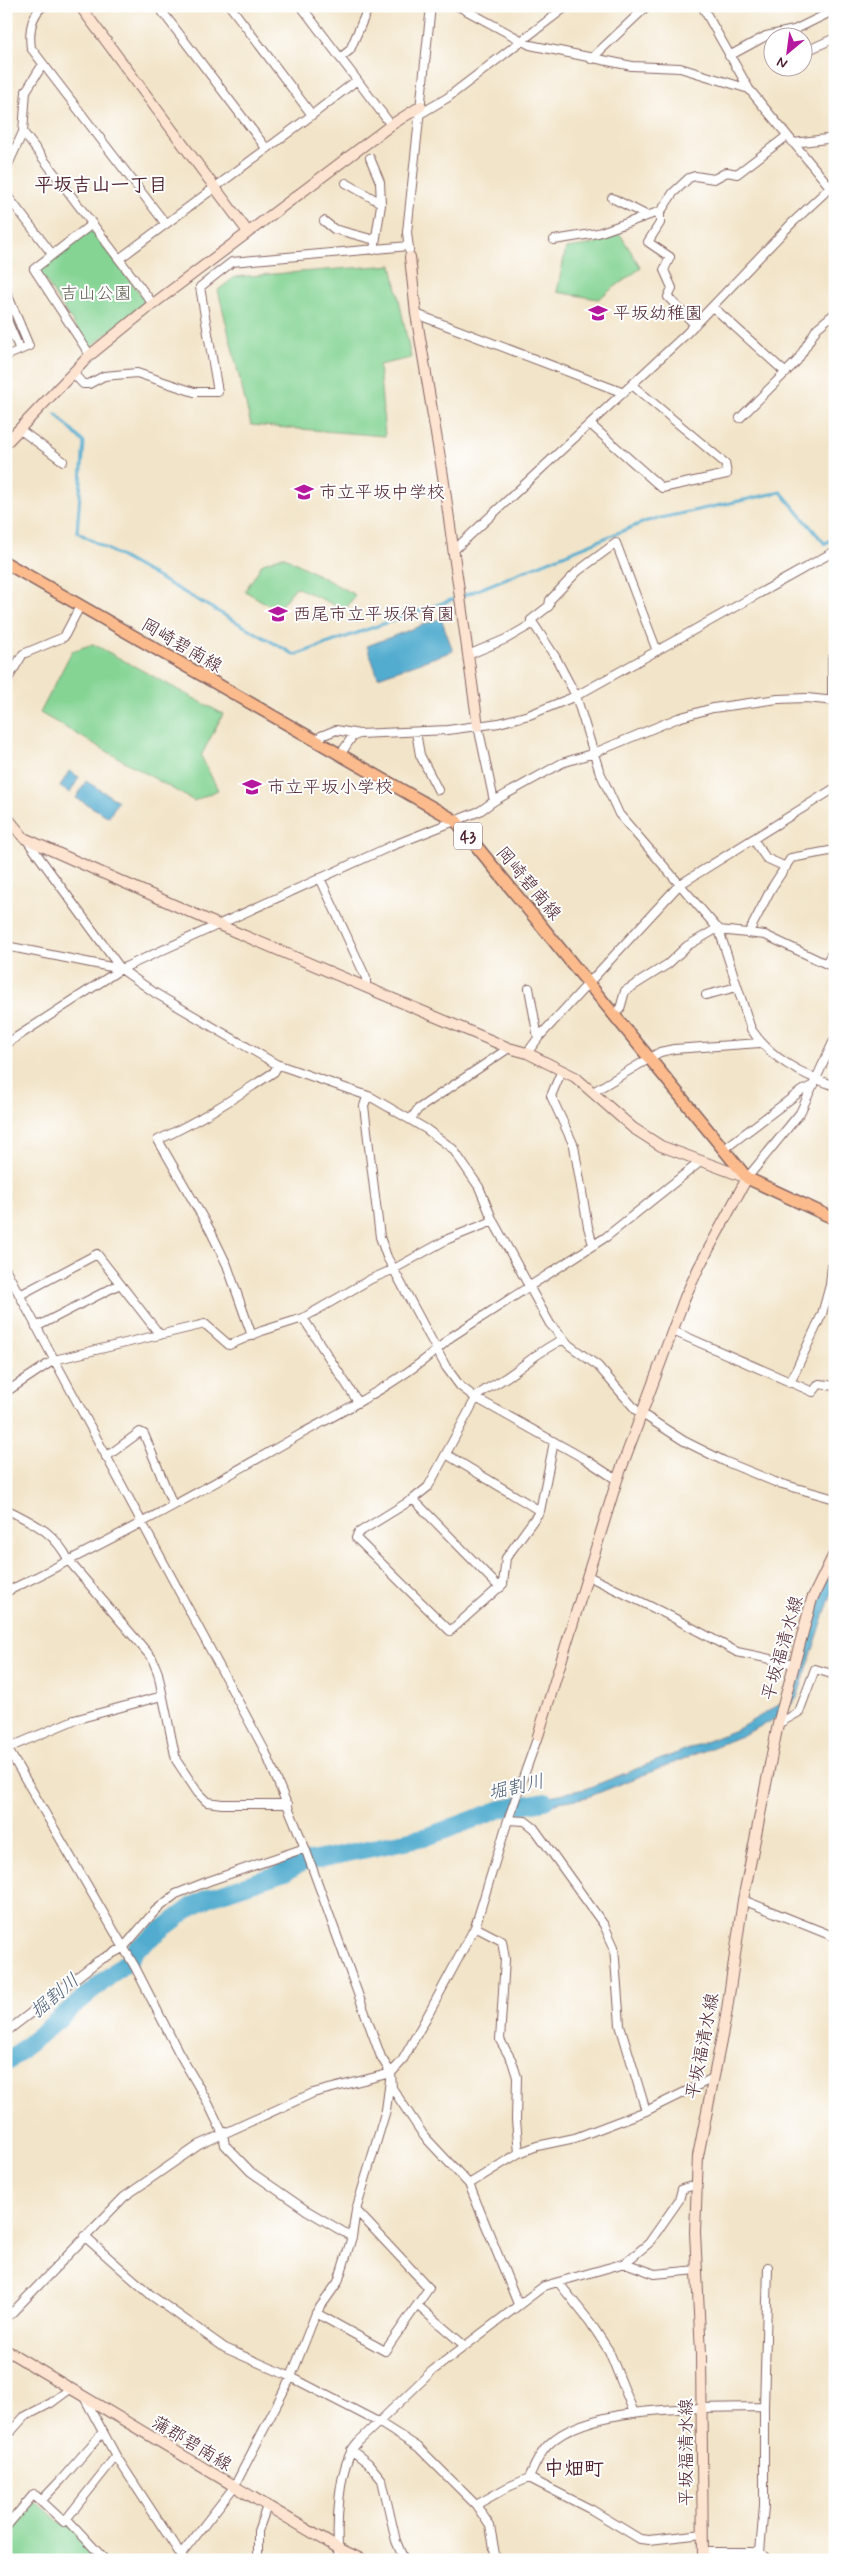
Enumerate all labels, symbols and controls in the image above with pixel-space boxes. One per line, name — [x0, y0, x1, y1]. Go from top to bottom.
north arrow — [764, 28, 814, 78]
text: N — [774, 52, 791, 73]
district label: 平坂吉山一丁目 — [34, 173, 168, 198]
park label: 吉山公園 — [60, 282, 132, 306]
school or university icon: 平坂幼稚園 — [587, 302, 609, 324]
place label: 平坂幼稚園 — [613, 302, 703, 326]
school or university icon: 市立平坂中学校 — [293, 481, 315, 503]
place label: 市立平坂中学校 — [319, 481, 445, 505]
school or university icon: 西尾市立平坂保育園 — [267, 603, 289, 625]
place label: 西尾市立平坂保育園 — [293, 603, 455, 627]
street label: 岡崎碧南線 — [137, 613, 226, 679]
school or university icon: 市立平坂小学校 — [241, 776, 263, 798]
place label: 市立平坂小学校 — [267, 776, 393, 800]
road number: 43 — [454, 822, 482, 849]
street label: 岡崎碧南線 — [490, 841, 566, 926]
street label: 平坂福清水線 — [757, 1593, 809, 1703]
water label: 堀割川 — [486, 1769, 547, 1806]
water label: 掘割川 — [25, 1968, 85, 2024]
street label: 平坂福清水線 — [681, 1991, 725, 2101]
street label: 平坂福清水線 — [675, 2398, 699, 2506]
street label: 蒲郡碧南線 — [147, 2410, 236, 2477]
district label: 中畑町 — [544, 2456, 604, 2483]

